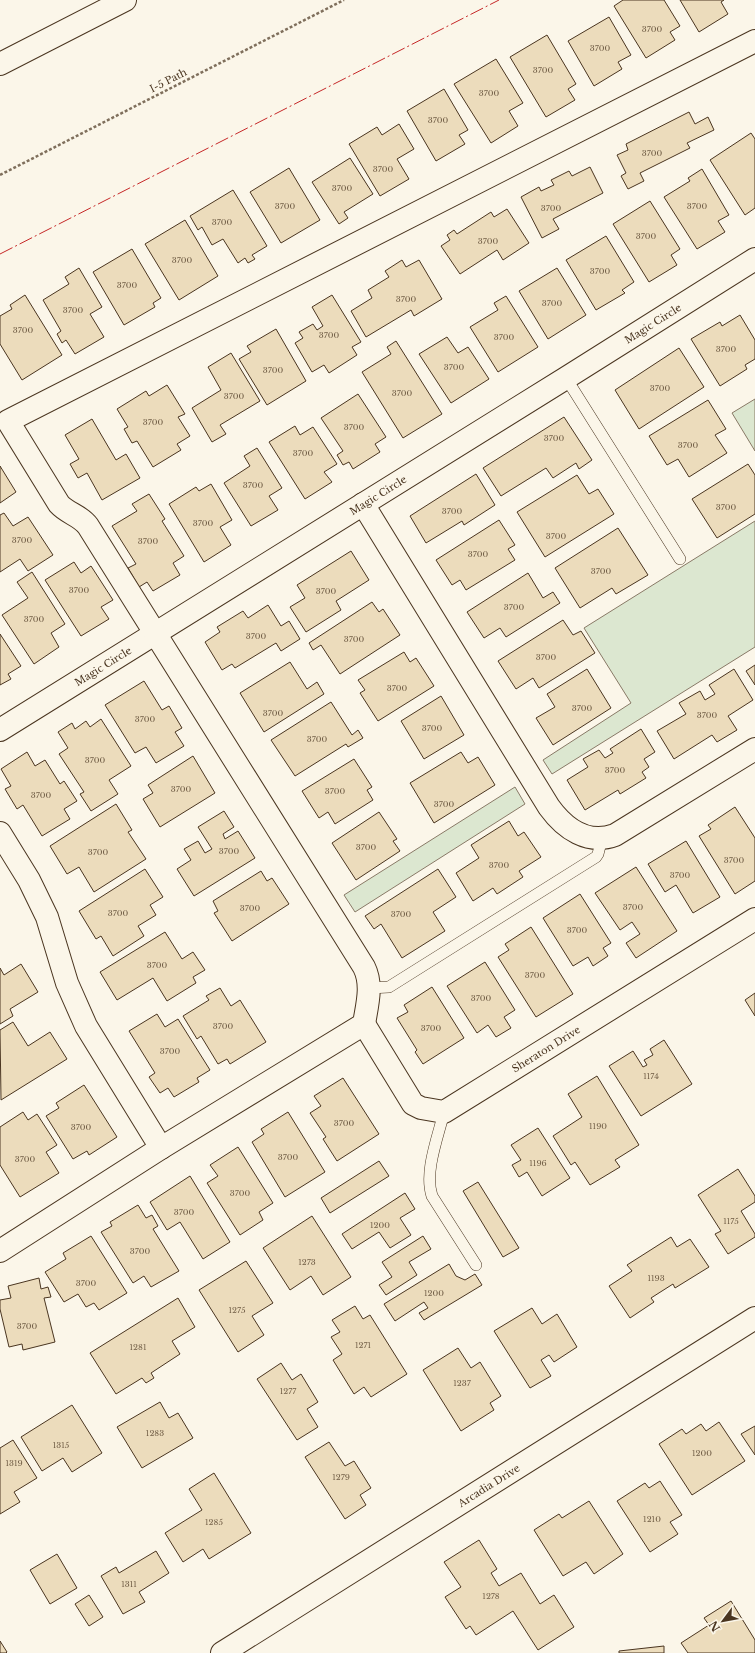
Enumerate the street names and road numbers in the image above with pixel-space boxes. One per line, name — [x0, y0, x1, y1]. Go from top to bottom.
street label: I-5 Path — [147, 65, 189, 95]
street label: Magic Circle — [622, 301, 684, 347]
street label: Magic Circle — [347, 473, 409, 518]
street label: Magic Circle — [72, 644, 134, 689]
street label: Sheraton Drive — [510, 1023, 583, 1075]
street label: Arcadia Drive — [455, 1461, 522, 1511]

